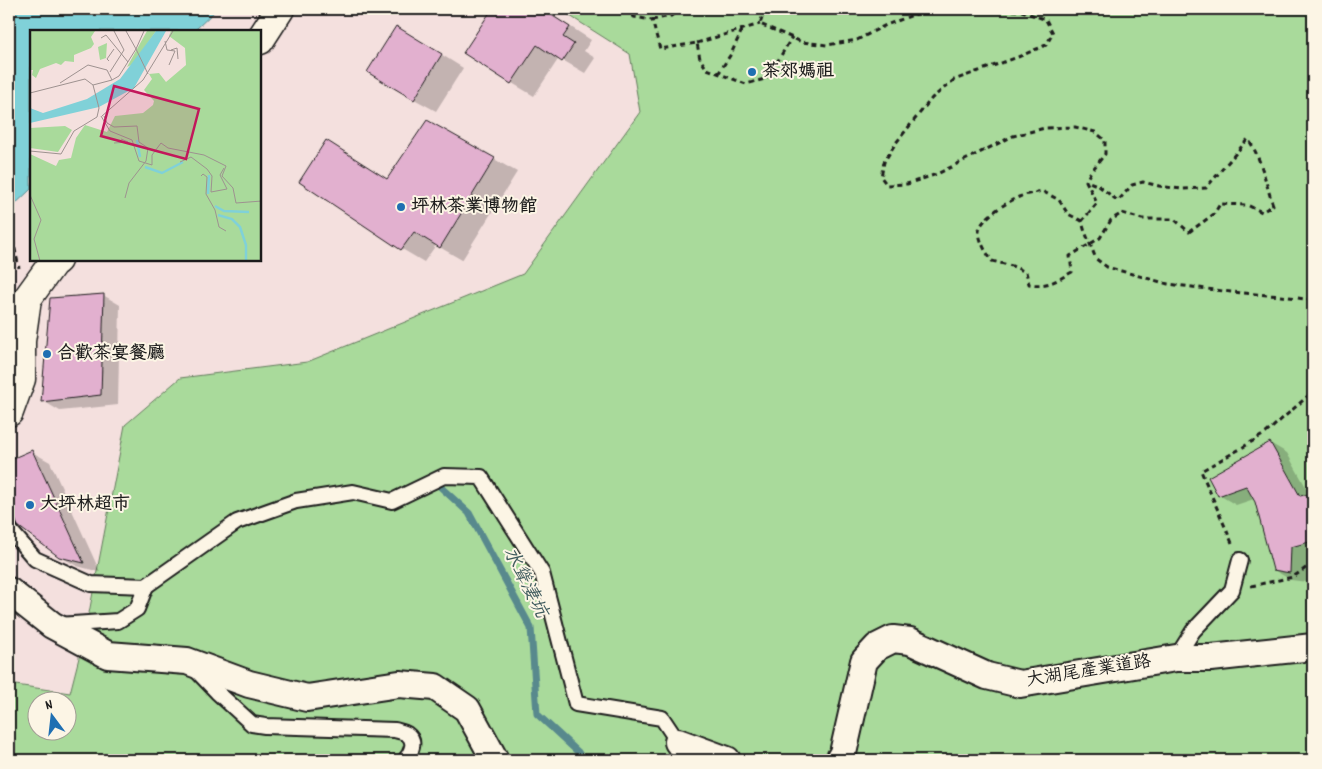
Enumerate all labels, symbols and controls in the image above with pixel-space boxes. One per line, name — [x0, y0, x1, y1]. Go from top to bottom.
inset map — [30, 30, 261, 261]
place label: 茶郊媽祖 — [762, 60, 835, 85]
marker: 茶郊媽祖 — [746, 66, 758, 78]
place label: 坪林茶業博物館 — [411, 195, 537, 220]
marker: 坪林茶業博物館 — [395, 201, 407, 213]
place label: 合歡茶宴餐廳 — [57, 342, 165, 367]
marker: 合歡茶宴餐廳 — [41, 348, 53, 360]
place label: 大坪林超市 — [40, 493, 130, 518]
marker: 大坪林超市 — [24, 499, 36, 511]
water label: 水聳淒坑 — [495, 543, 554, 625]
street label: 大湖尾產業道路 — [1025, 650, 1153, 694]
north arrow — [28, 692, 78, 742]
text: N — [43, 695, 55, 716]

